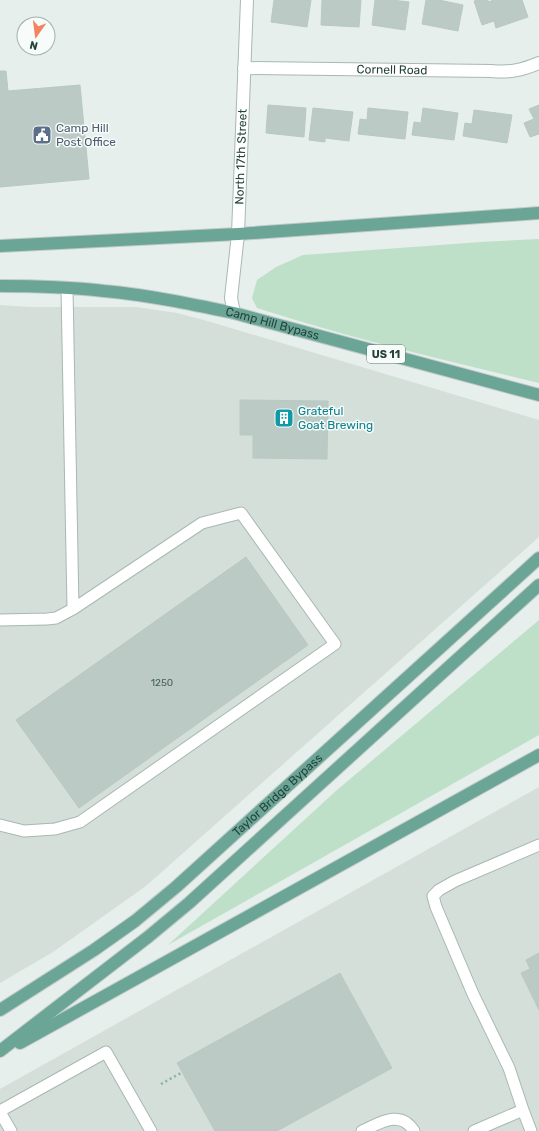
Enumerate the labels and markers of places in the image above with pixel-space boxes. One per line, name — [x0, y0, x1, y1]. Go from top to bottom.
place label: Camp Hill Post Office — [56, 121, 116, 149]
public building icon: Camp Hill Post Office — [31, 124, 53, 146]
place label: Grateful Goat Brewing — [298, 404, 373, 432]
building icon: Grateful Goat Brewing — [273, 407, 295, 429]

